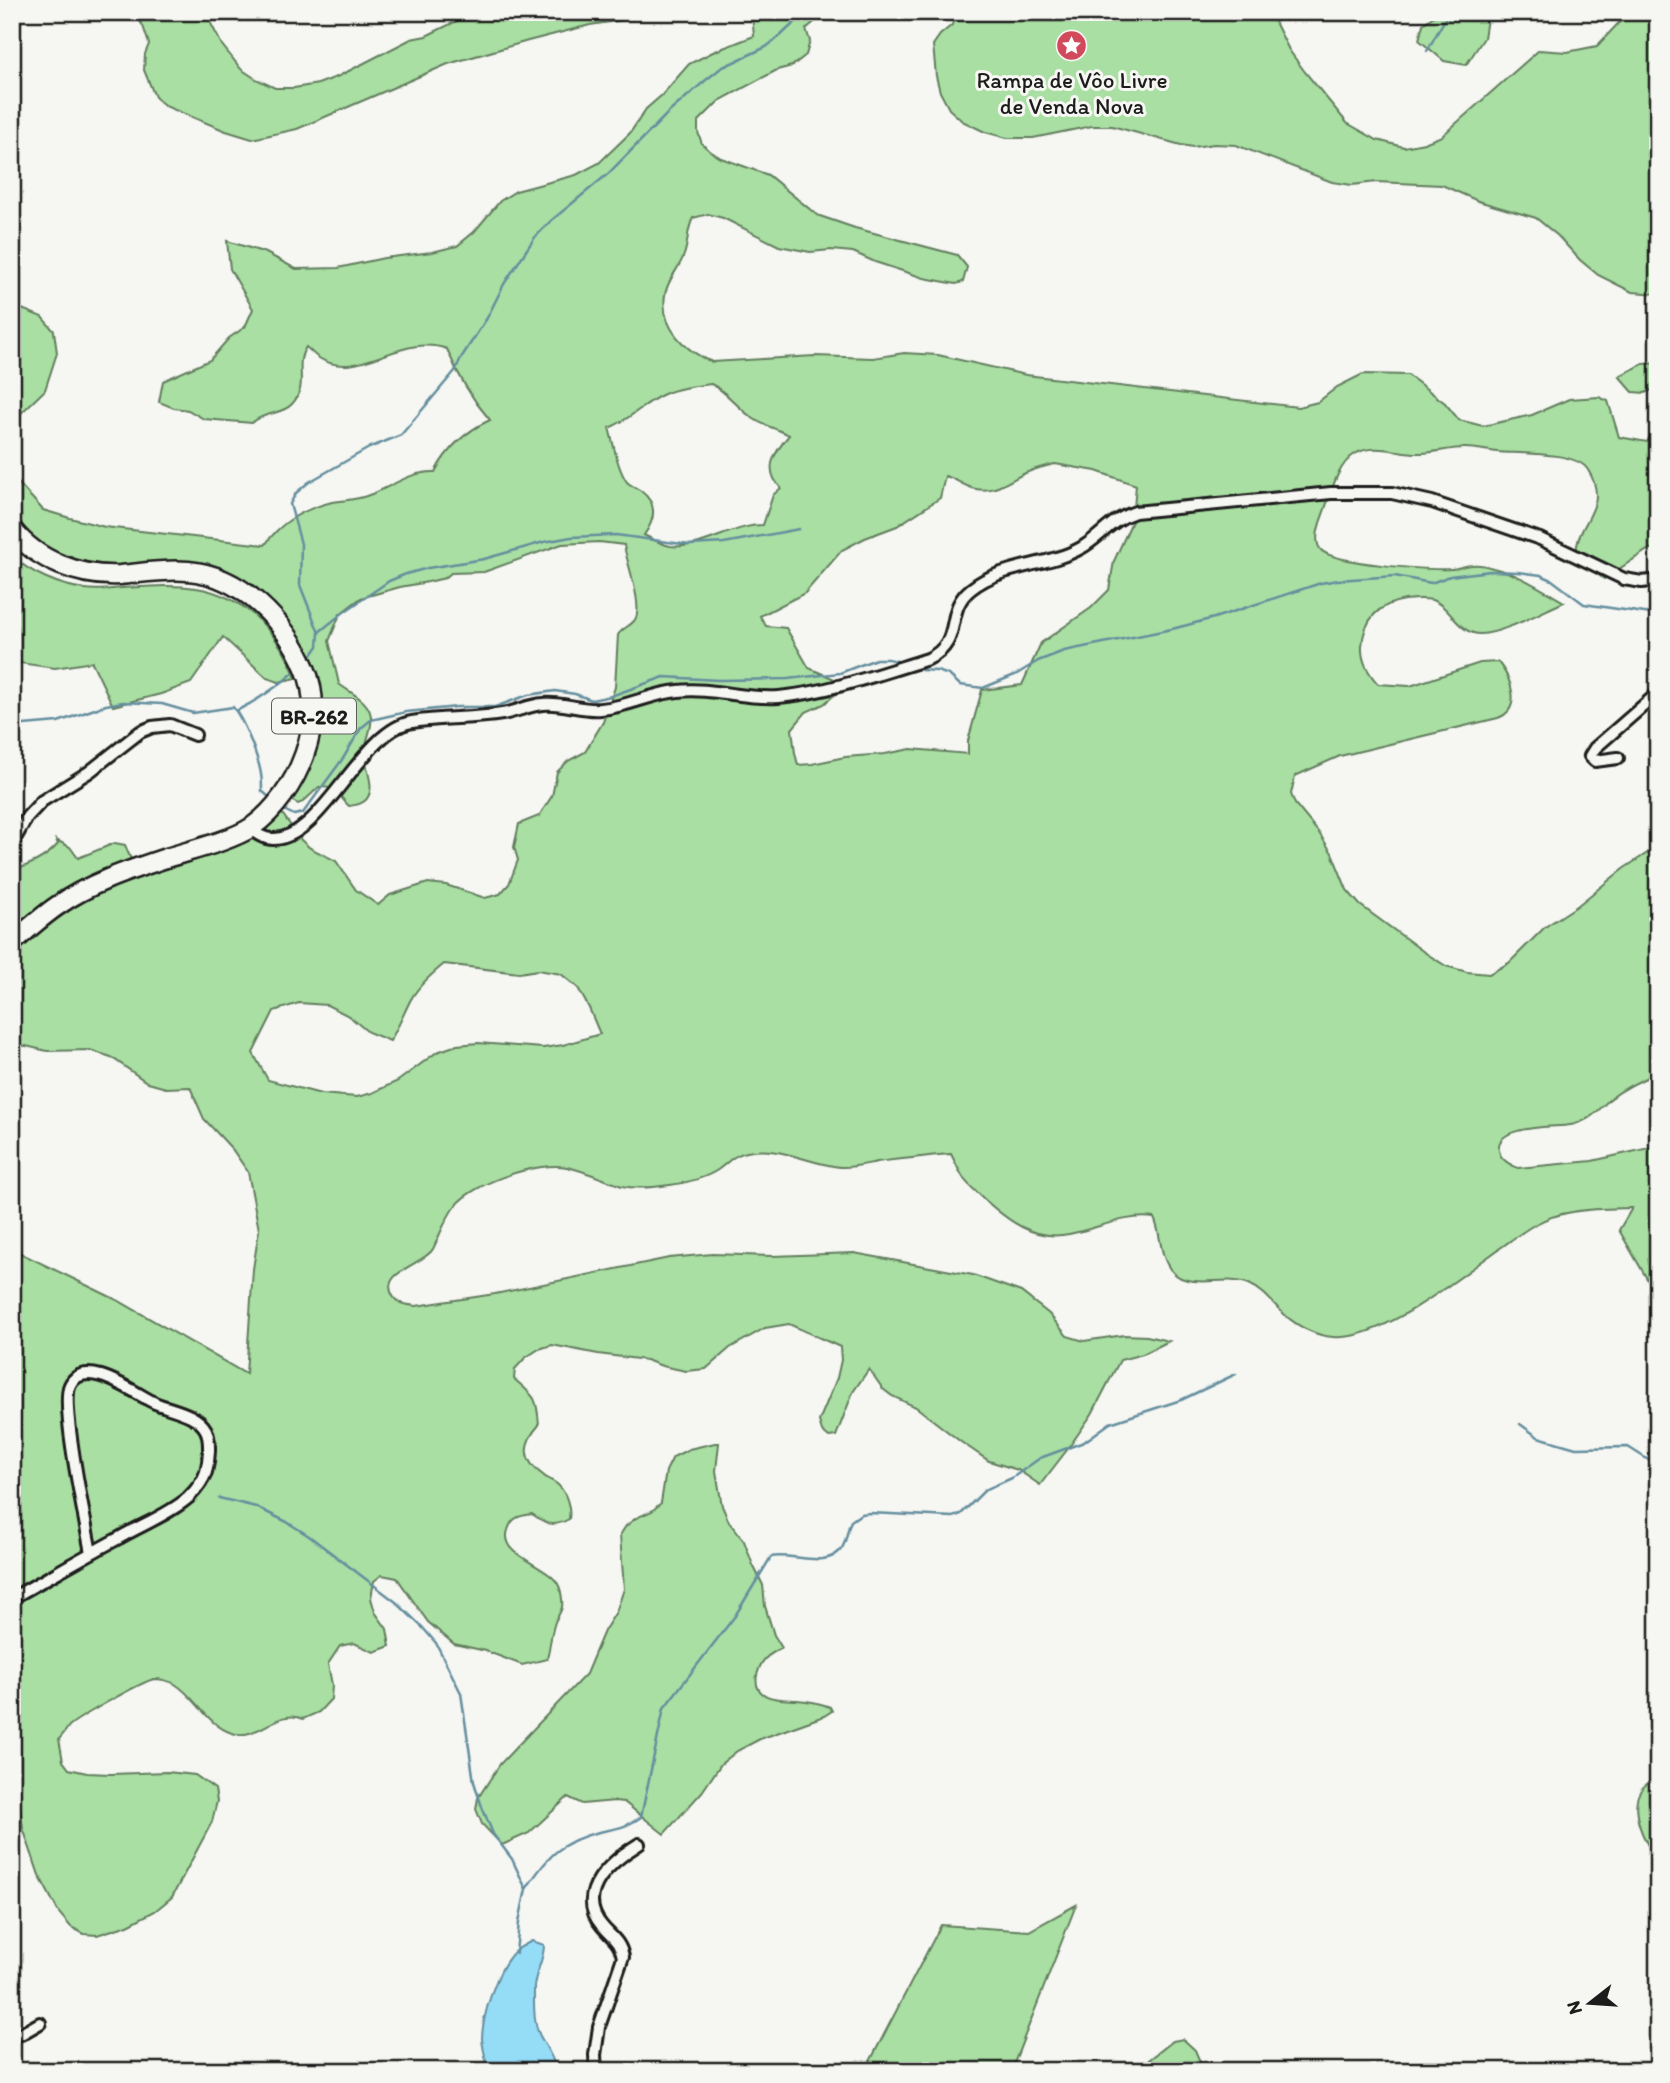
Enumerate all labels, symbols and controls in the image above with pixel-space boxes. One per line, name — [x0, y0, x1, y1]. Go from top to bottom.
place icon: Rampa de Vôo Livre de Venda Nova — [1055, 29, 1089, 63]
place label: Rampa de Vôo Livre de Venda Nova — [976, 66, 1168, 120]
road number: BR-262 — [272, 698, 356, 734]
north arrow — [1554, 1968, 1624, 2038]
text: N — [1561, 1998, 1587, 2017]

